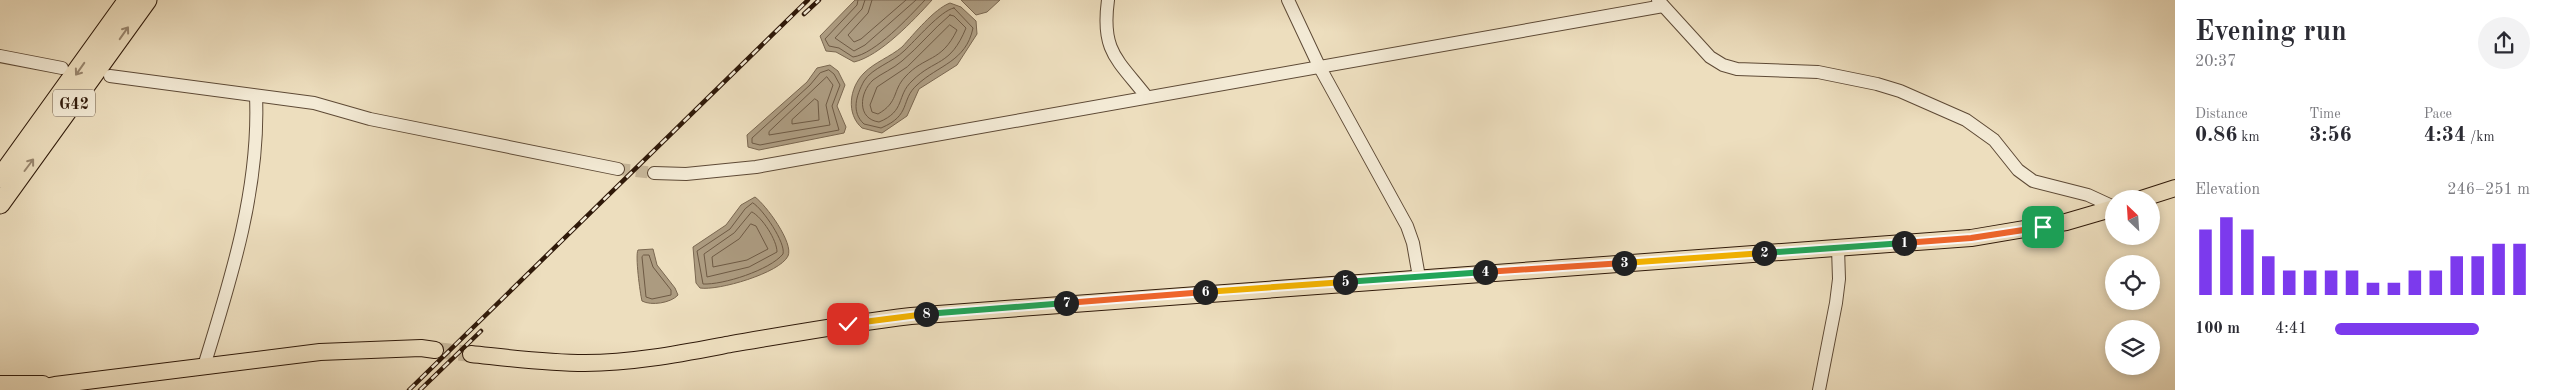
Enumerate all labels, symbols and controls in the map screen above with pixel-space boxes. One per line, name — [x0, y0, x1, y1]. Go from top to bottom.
button: share — [2478, 17, 2530, 69]
text: Evening run — [2195, 19, 2347, 47]
one-way arrow — [119, 26, 129, 40]
text: 20:37 — [2195, 54, 2237, 70]
one-way arrow — [75, 61, 85, 75]
road number: G42 — [53, 90, 95, 116]
text: Distance — [2195, 107, 2248, 121]
text: Time — [2309, 107, 2341, 121]
text: Pace — [2424, 107, 2452, 121]
text: 0.86 — [2195, 125, 2237, 146]
text: 3:56 — [2309, 125, 2352, 146]
text: 4:34 — [2424, 125, 2466, 146]
text: km — [2237, 130, 2260, 144]
text: /km — [2466, 130, 2495, 144]
one-way arrow — [24, 158, 34, 172]
text: Elevation — [2195, 182, 2260, 198]
text: 246–251 m — [2447, 182, 2530, 198]
north arrow — [2105, 190, 2160, 245]
map controls — [2105, 190, 2160, 375]
pin — [2022, 206, 2064, 248]
icon: arrive — [2029, 213, 2057, 241]
pin: 1 — [1892, 230, 1916, 256]
text: 1 — [1900, 236, 1909, 250]
pin: 2 — [1752, 240, 1776, 266]
text: 2 — [1760, 246, 1769, 260]
pin: 3 — [1612, 250, 1636, 276]
button: locate — [2105, 255, 2160, 310]
text: 3 — [1620, 256, 1629, 270]
pin: 4 — [1472, 260, 1498, 284]
text: 4 — [1481, 265, 1490, 279]
pin: 5 — [1332, 270, 1358, 294]
text: 5 — [1341, 275, 1350, 289]
pin: 6 — [1192, 280, 1218, 304]
text: 6 — [1201, 285, 1210, 299]
pin: 7 — [1054, 290, 1078, 316]
text: 7 — [1062, 296, 1071, 310]
pin: 8 — [914, 302, 938, 326]
pin — [827, 303, 869, 345]
text: 8 — [922, 307, 931, 321]
icon: check — [834, 310, 862, 338]
button: layers — [2105, 320, 2160, 375]
text: 100 m — [2195, 321, 2240, 337]
text: 4:41 — [2275, 321, 2307, 337]

